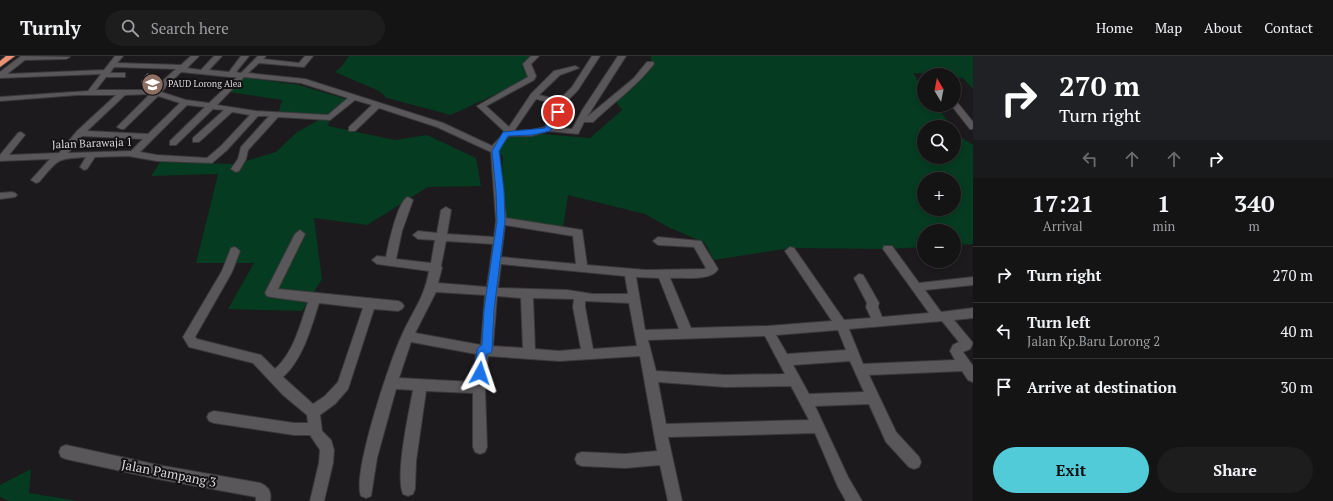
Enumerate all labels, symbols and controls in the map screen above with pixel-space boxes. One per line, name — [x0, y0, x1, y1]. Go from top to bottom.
search box — [105, 10, 385, 46]
text: Turnly — [20, 15, 81, 40]
icon: search — [119, 17, 141, 39]
text: Search here — [151, 18, 229, 38]
text: Home — [1096, 18, 1133, 37]
text: Map — [1155, 18, 1182, 37]
text: About — [1204, 18, 1242, 37]
text: Contact — [1264, 18, 1313, 37]
text: 270 m — [1059, 67, 1140, 104]
north arrow — [917, 68, 961, 112]
map controls — [917, 68, 961, 268]
school or university icon: PAUD Lorong Alea — [139, 71, 165, 97]
icon: right — [993, 72, 1045, 124]
place label: PAUD Lorong Alea — [168, 78, 242, 90]
pin — [541, 95, 575, 129]
icon: arrive — [547, 101, 569, 123]
text: Turn right — [1059, 103, 1141, 127]
button: search — [917, 120, 961, 164]
street label: Jalan Barawaja 1 — [52, 135, 132, 151]
icon: left — [1079, 148, 1101, 170]
icon: ahead — [1121, 148, 1143, 170]
icon: ahead — [1163, 148, 1185, 170]
icon: right — [1205, 148, 1227, 170]
button: + — [917, 172, 961, 216]
text: 17:21 — [1031, 187, 1094, 219]
text: 1 — [1157, 187, 1171, 219]
text: 340 — [1234, 187, 1274, 219]
text: Arrival — [1043, 217, 1083, 235]
text: min — [1152, 217, 1175, 235]
text: m — [1249, 217, 1260, 235]
button: − — [917, 224, 961, 268]
icon: right — [993, 264, 1015, 286]
text: Turn right — [1027, 265, 1102, 285]
text: 270 m — [1272, 265, 1313, 285]
text: Turn left — [1027, 312, 1091, 332]
icon: left — [993, 320, 1015, 342]
text: 40 m — [1280, 321, 1313, 341]
text: Jalan Kp.Baru Lorong 2 — [1027, 332, 1160, 350]
position arrow — [459, 352, 501, 394]
icon: arrive — [993, 376, 1015, 398]
text: Arrive at destination — [1027, 377, 1177, 397]
text: 30 m — [1280, 377, 1313, 397]
button: Exit — [993, 447, 1149, 493]
button: Share — [1157, 447, 1313, 493]
street label: Jalan Pampang 3 — [120, 455, 218, 491]

